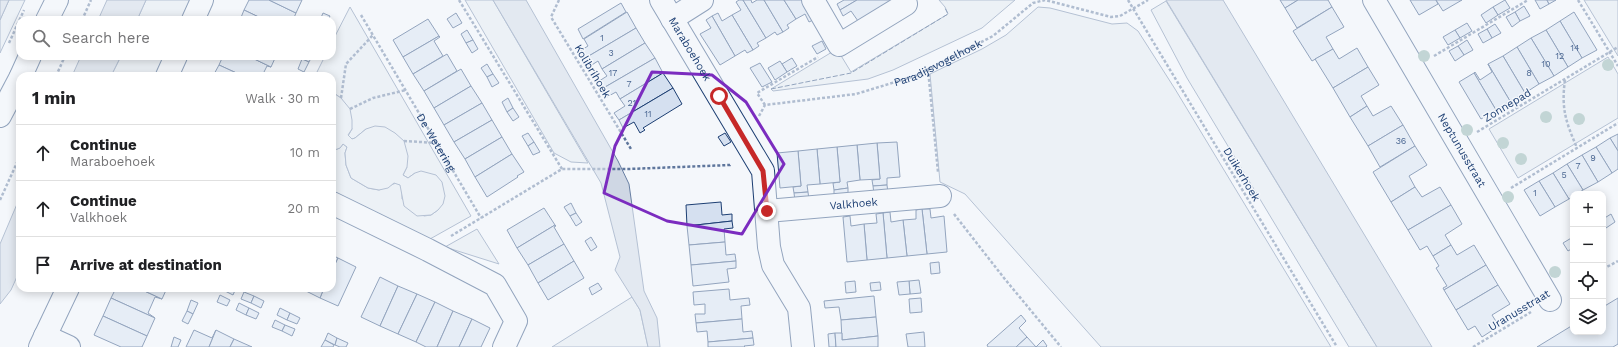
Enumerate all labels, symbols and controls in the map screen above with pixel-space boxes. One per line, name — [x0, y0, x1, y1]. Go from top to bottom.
street label: Maraboehoek — [666, 15, 714, 83]
search box — [16, 16, 336, 60]
icon: search — [30, 27, 52, 49]
text: Search here — [62, 29, 150, 47]
house number: 1 — [600, 33, 604, 43]
street label: Paradijsvogelhoek — [892, 37, 984, 89]
street label: Kolibrihoek — [572, 42, 614, 100]
house number: 14 — [1570, 43, 1580, 53]
house number: 3 — [608, 48, 614, 58]
house number: 12 — [1556, 51, 1564, 61]
house number: 10 — [1541, 59, 1551, 69]
house number: 17 — [609, 68, 617, 78]
house number: 8 — [1526, 68, 1532, 78]
house number: 7 — [626, 79, 632, 89]
street label: Zonnepad — [1481, 86, 1533, 125]
route start — [710, 87, 728, 105]
text: 1 min — [32, 88, 76, 108]
text: Walk · 30 m — [245, 91, 320, 106]
house number: 21 — [628, 98, 636, 108]
house number: 11 — [644, 109, 652, 119]
street label: De Wetering — [414, 111, 458, 174]
street label: Neptunusstraat — [1435, 111, 1489, 190]
text: Continue — [70, 136, 137, 154]
house number: 36 — [1396, 136, 1406, 146]
icon: ahead — [32, 142, 54, 164]
text: 10 m — [290, 145, 320, 160]
street label: Duikerhoek — [1220, 145, 1263, 204]
house number: 9 — [1590, 153, 1596, 163]
text: Maraboehoek — [70, 154, 155, 169]
house number: 7 — [1575, 161, 1581, 171]
house number: 5 — [1561, 170, 1567, 180]
house number: 1 — [1533, 188, 1537, 198]
map controls — [1570, 191, 1606, 335]
button: + — [1570, 191, 1606, 227]
text: Continue — [70, 192, 137, 210]
street label: Valkhoek — [829, 195, 878, 213]
icon: ahead — [32, 198, 54, 220]
text: 20 m — [288, 201, 320, 216]
route end — [758, 202, 776, 220]
text: Valkhoek — [70, 210, 127, 225]
button: − — [1570, 227, 1606, 263]
icon: arrive — [32, 254, 54, 276]
text: Arrive at destination — [70, 256, 222, 274]
button: locate — [1570, 263, 1606, 299]
street label: Uranusstraat — [1486, 287, 1553, 334]
button: layers — [1570, 299, 1606, 335]

